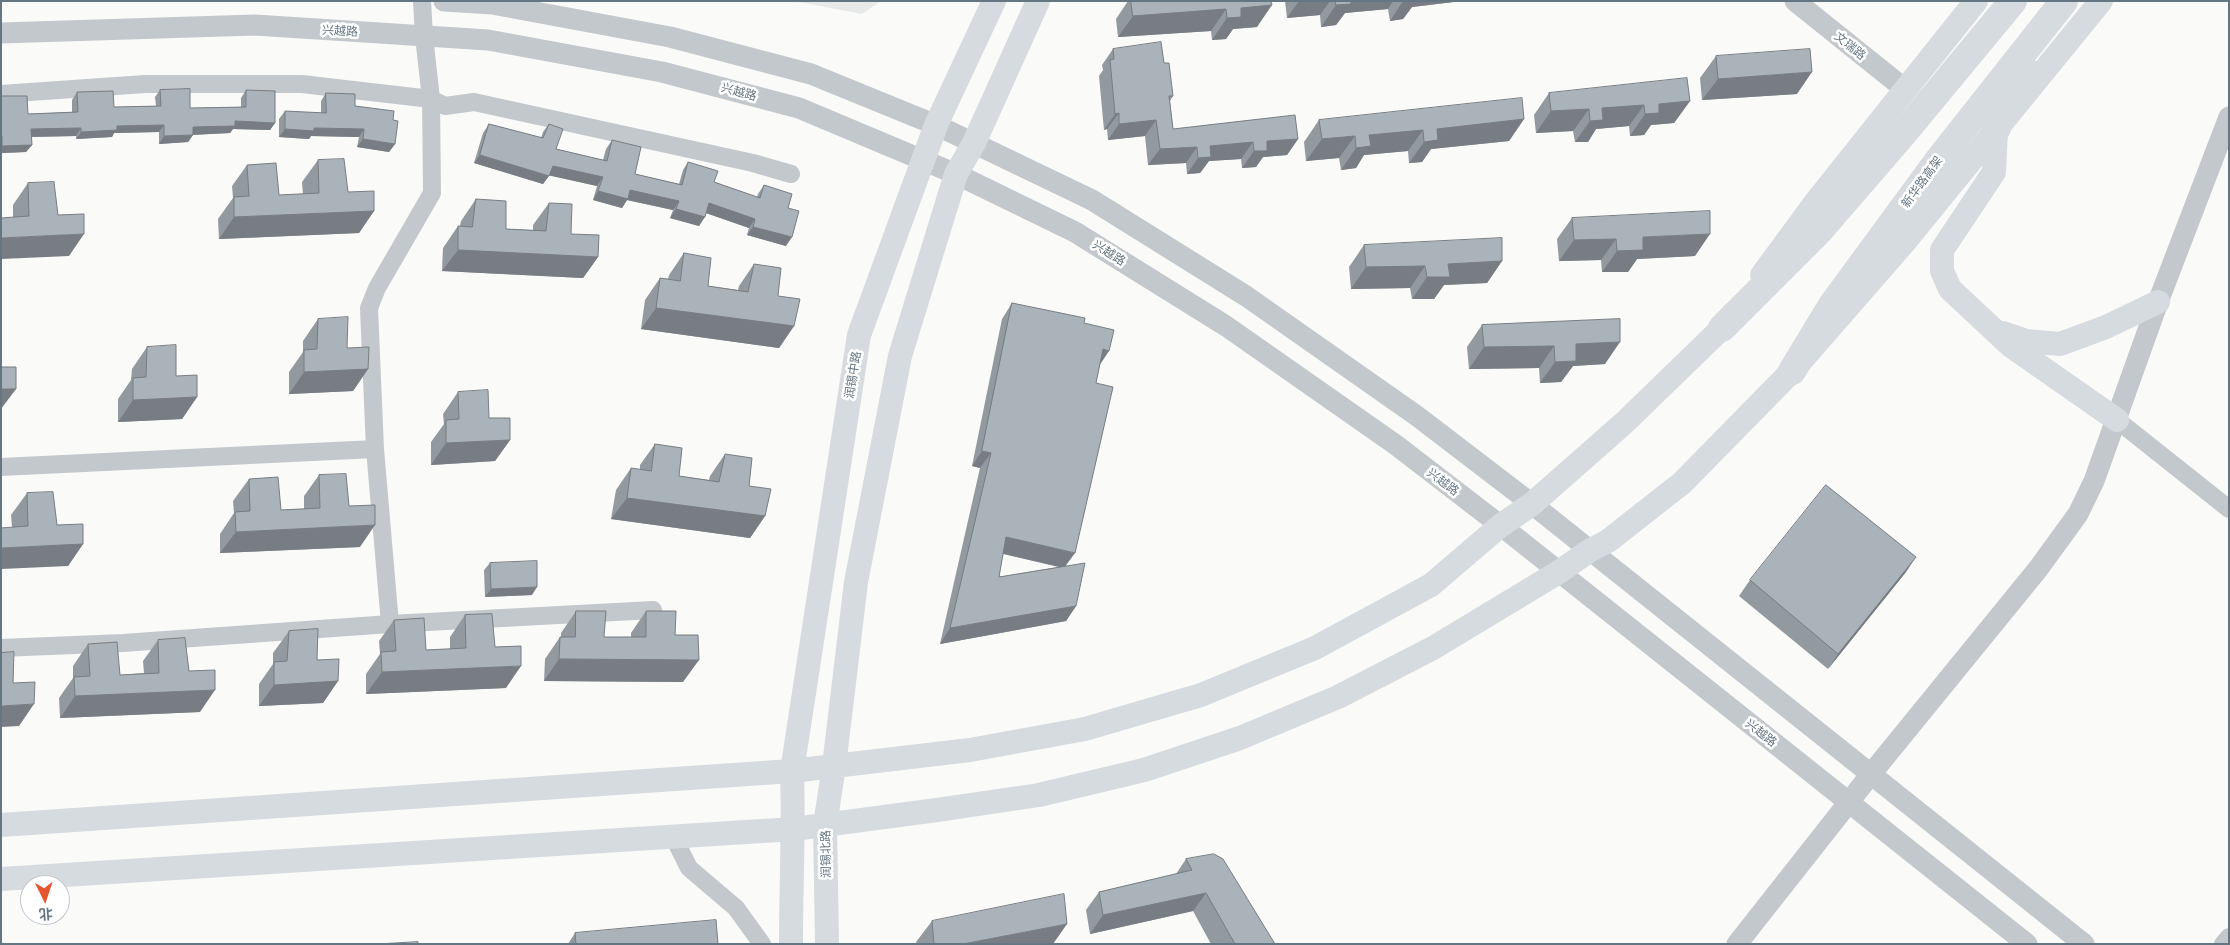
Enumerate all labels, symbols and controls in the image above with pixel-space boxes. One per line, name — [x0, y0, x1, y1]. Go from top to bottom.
street label: 兴越路 — [322, 23, 358, 39]
street label: 文瑞路 — [1831, 29, 1869, 63]
street label: 兴越路 — [720, 80, 758, 104]
street label: 新华路高架 — [1899, 153, 1945, 211]
street label: 兴越路 — [1090, 237, 1128, 269]
street label: 润锡中路 — [842, 350, 864, 400]
street label: 兴越路 — [1424, 465, 1462, 499]
street label: 兴越路 — [1742, 716, 1780, 750]
street label: 润锡北路 — [818, 830, 834, 878]
north arrow — [20, 875, 70, 925]
text: 北 — [38, 905, 54, 923]

